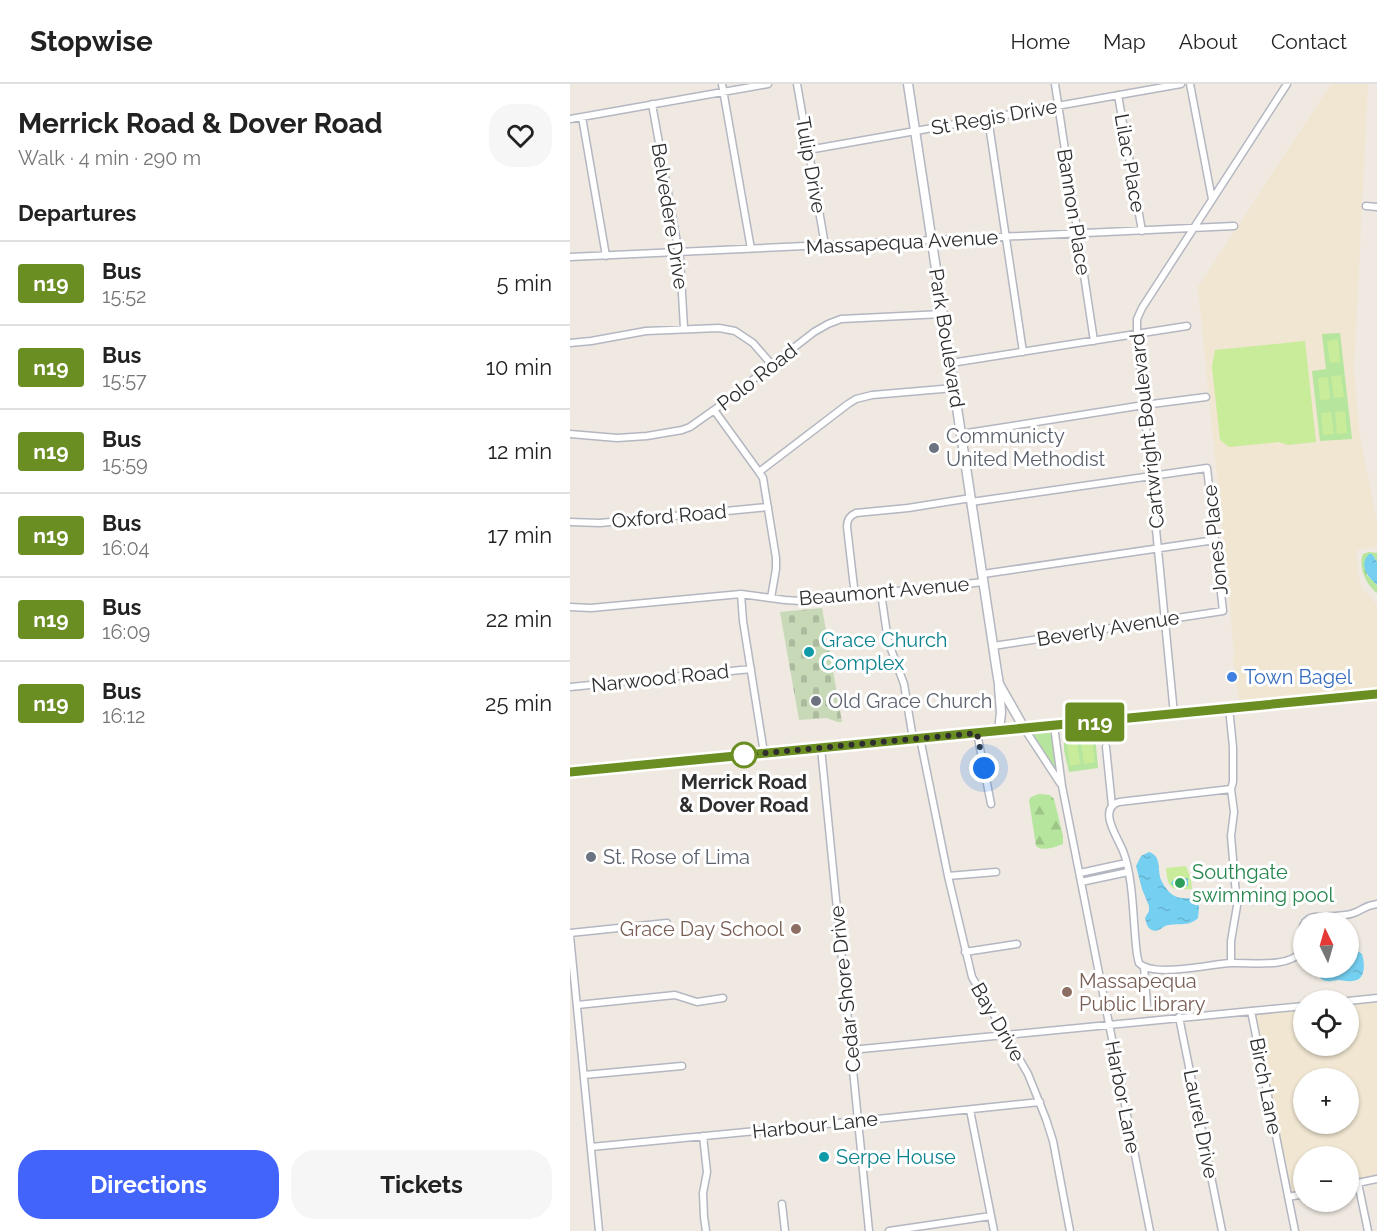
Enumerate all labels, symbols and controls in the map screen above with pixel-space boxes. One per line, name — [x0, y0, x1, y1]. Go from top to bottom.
text: Stopwise — [30, 25, 153, 58]
text: Home — [1011, 29, 1070, 54]
text: Map — [1103, 29, 1146, 54]
text: About — [1179, 29, 1238, 54]
text: Contact — [1271, 29, 1347, 54]
street label: St Regis Drive — [929, 94, 1059, 140]
button: heart — [489, 104, 552, 167]
text: Merrick Road & Dover Road — [18, 107, 383, 140]
street label: Lilac Place — [1110, 112, 1151, 214]
street label: Tulip Drive — [791, 115, 831, 215]
street label: Belvedere Drive — [647, 141, 693, 291]
text: Walk · 4 min · 290 m — [18, 146, 201, 170]
street label: Bannon Place — [1052, 147, 1096, 277]
text: Departures — [18, 200, 136, 226]
street label: Massapequa Avenue — [805, 225, 999, 259]
text: Bus — [102, 258, 141, 284]
street label: Park Boulevard — [924, 267, 970, 409]
text: 5 min — [497, 270, 552, 296]
text: n19 — [33, 271, 69, 296]
text: 15:52 — [102, 284, 147, 308]
street label: Cartwright Boulevard — [1125, 332, 1169, 530]
street label: Polo Road — [712, 338, 802, 416]
text: Bus — [102, 342, 141, 368]
text: 10 min — [486, 354, 552, 380]
text: n19 — [33, 355, 69, 380]
text: 15:57 — [102, 368, 147, 392]
place label: Communicty United Methodist — [946, 424, 1106, 471]
text: Bus — [102, 426, 141, 452]
text: 12 min — [488, 438, 552, 464]
text: n19 — [33, 439, 69, 464]
marker: Communicty United Methodist — [927, 441, 941, 455]
text: 15:59 — [102, 452, 148, 476]
street label: Jones Place — [1197, 483, 1233, 596]
street label: Oxford Road — [611, 499, 727, 533]
text: Bus — [102, 510, 141, 536]
text: 17 min — [487, 522, 552, 548]
text: n19 — [33, 523, 69, 548]
text: 16:04 — [102, 536, 150, 560]
street label: Beaumont Avenue — [798, 572, 970, 610]
text: Bus — [102, 594, 141, 620]
street label: Beverly Avenue — [1035, 605, 1181, 651]
text: 22 min — [486, 606, 552, 632]
text: n19 — [33, 607, 69, 632]
text: 16:09 — [102, 620, 150, 644]
place label: Grace Church Complex — [821, 628, 948, 675]
marker: Grace Church Complex — [802, 645, 816, 659]
street label: Narwood Road — [590, 659, 730, 697]
place label: Town Bagel — [1244, 665, 1353, 689]
marker: Town Bagel — [1225, 670, 1239, 684]
text: Bus — [102, 678, 141, 704]
place label: Old Grace Church — [828, 689, 993, 713]
text: 25 min — [485, 690, 552, 716]
text: n19 — [33, 691, 69, 716]
marker: Old Grace Church — [809, 694, 823, 708]
line badge: n19 — [1060, 702, 1130, 742]
text: 16:12 — [102, 704, 145, 728]
text: n19 — [1077, 710, 1113, 735]
marker: Merrick Road & Dover Road — [731, 742, 757, 768]
your location — [969, 753, 999, 783]
place label: Merrick Road & Dover Road — [679, 770, 809, 817]
place label: St. Rose of Lima — [603, 845, 750, 869]
marker: St. Rose of Lima — [584, 850, 598, 864]
place label: Southgate swimming pool — [1192, 860, 1334, 907]
marker: Southgate swimming pool — [1173, 876, 1187, 890]
street label: Cedar Shore Drive — [824, 904, 866, 1074]
north arrow — [1293, 912, 1359, 978]
map controls — [1293, 912, 1359, 1212]
place label: Grace Day School — [620, 917, 785, 941]
marker: Grace Day School — [789, 922, 803, 936]
place label: Massapequa Public Library — [1079, 969, 1206, 1016]
street label: Bay Drive — [966, 978, 1030, 1066]
marker: Massapequa Public Library — [1060, 985, 1074, 999]
button: locate — [1293, 990, 1359, 1056]
street label: Birch Lane — [1245, 1036, 1287, 1137]
street label: Harbor Lane — [1100, 1039, 1146, 1156]
street label: Laurel Drive — [1179, 1067, 1223, 1181]
button: + — [1293, 1068, 1359, 1134]
street label: Harbour Lane — [751, 1106, 879, 1144]
place label: Serpe House — [836, 1145, 956, 1169]
button: − — [1293, 1146, 1359, 1212]
button: Directions — [18, 1150, 279, 1219]
button: Tickets — [291, 1150, 552, 1219]
marker: Serpe House — [817, 1150, 831, 1164]

